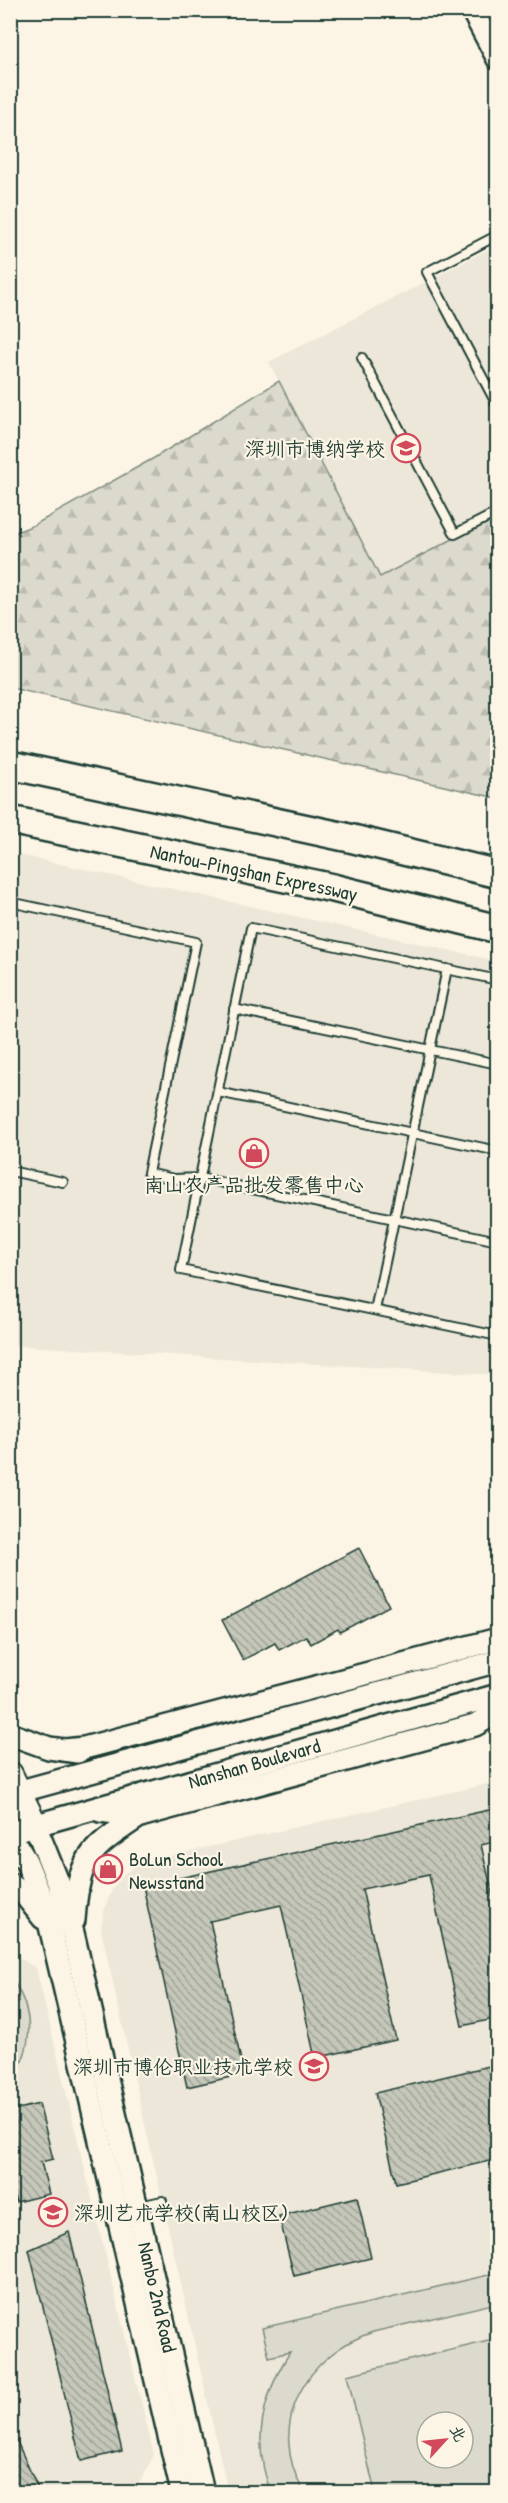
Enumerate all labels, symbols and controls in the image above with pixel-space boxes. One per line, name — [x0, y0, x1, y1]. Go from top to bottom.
school or university icon: 深圳市博纳学校 — [390, 432, 422, 464]
place label: 深圳市博纳学校 — [245, 435, 385, 462]
street label: Nantou-Pingshan Expressway — [148, 837, 360, 907]
shop icon: 南山农产品批发零售中心 — [238, 1137, 270, 1169]
place label: 南山农产品批发零售中心 — [144, 1171, 364, 1198]
street label: Nanshan Boulevard — [185, 1731, 323, 1795]
place label: BoLun School Newsstand — [129, 1845, 224, 1895]
shop icon: BoLun School Newsstand — [92, 1853, 124, 1885]
school or university icon: 深圳市博伦职业技术学校 — [298, 2050, 330, 2082]
place label: 深圳市博伦职业技术学校 — [73, 2053, 293, 2080]
school or university icon: 深圳艺术学校(南山校区) — [37, 2196, 69, 2228]
place label: 深圳艺术学校(南山校区) — [74, 2199, 288, 2226]
street label: Nanbo 2nd Road — [132, 2239, 184, 2355]
north arrow — [415, 2410, 475, 2470]
text: 北 — [445, 2421, 472, 2445]

